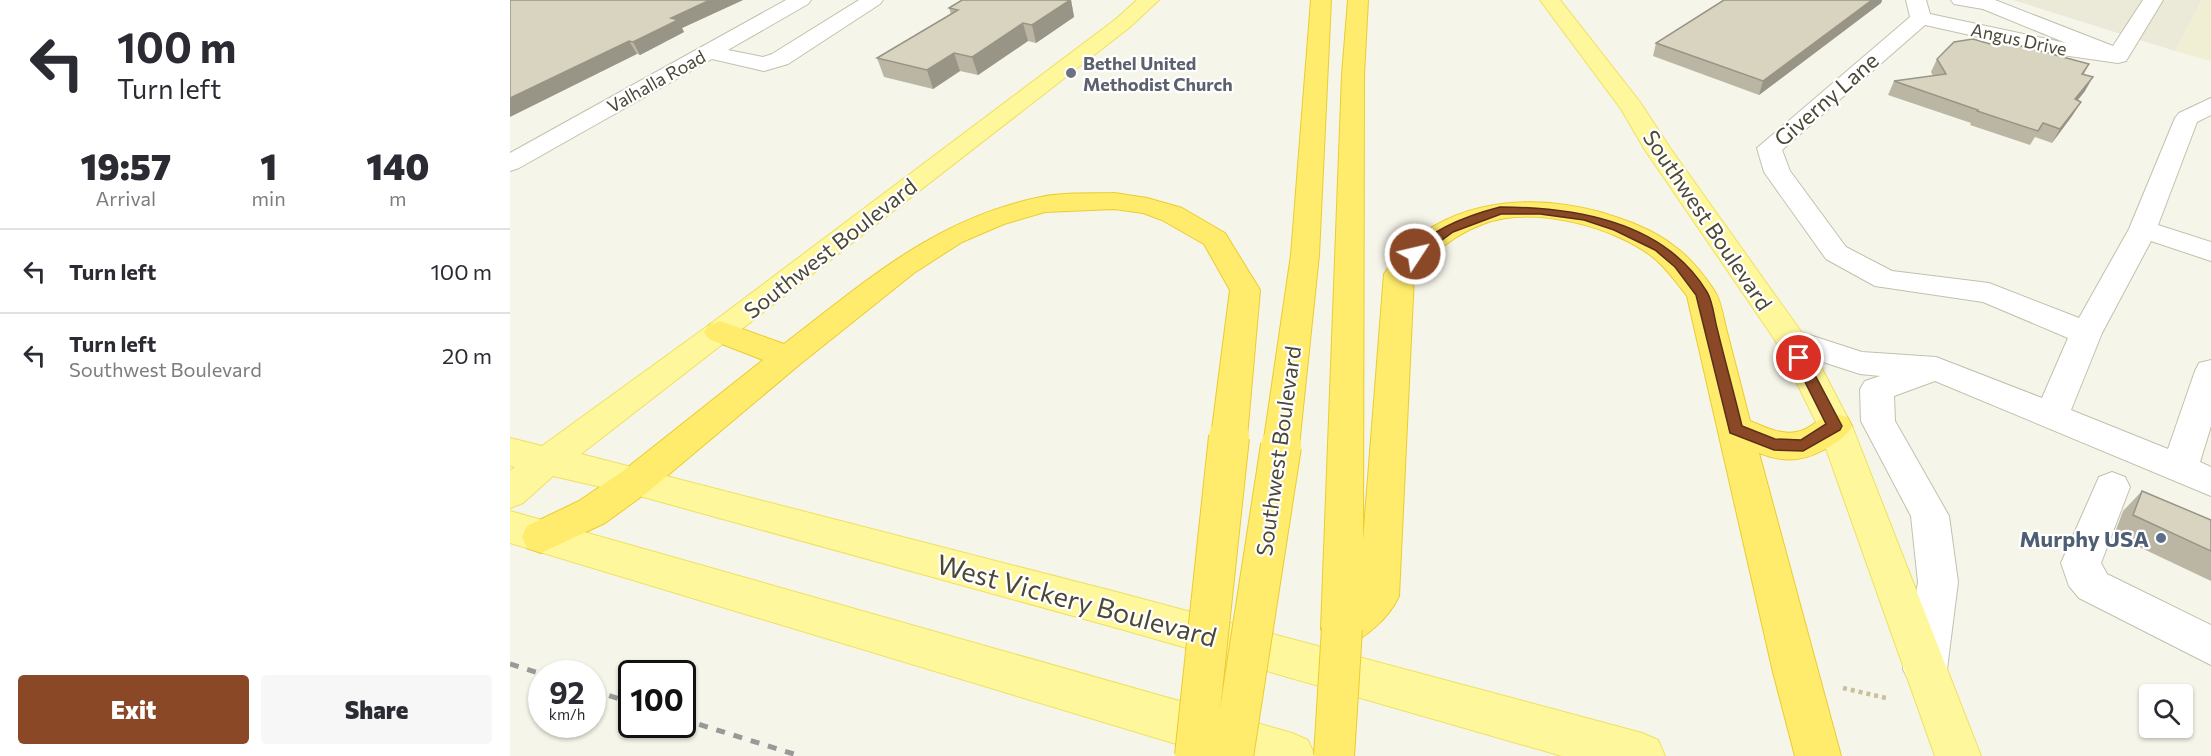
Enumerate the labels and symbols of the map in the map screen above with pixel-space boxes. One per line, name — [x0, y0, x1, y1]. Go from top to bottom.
street label: Angus Drive — [1969, 18, 2069, 60]
street label: Valhalla Road — [603, 45, 709, 117]
street label: Giverny Lane — [1768, 46, 1884, 152]
place label: Bethel United Methodist Church — [1083, 52, 1233, 95]
marker: Bethel United Methodist Church — [1064, 66, 1078, 80]
street label: Southwest Boulevard — [1638, 125, 1778, 315]
street label: Southwest Boulevard — [738, 172, 922, 324]
position arrow — [1383, 222, 1447, 286]
pin — [1773, 332, 1824, 383]
street label: Southwest Boulevard — [1250, 344, 1306, 558]
place label: Murphy USA — [2020, 525, 2149, 552]
marker: Murphy USA — [2154, 531, 2168, 545]
street label: West Vickery Boulevard — [933, 547, 1221, 653]
speed limit sign: 100 — [618, 660, 696, 738]

